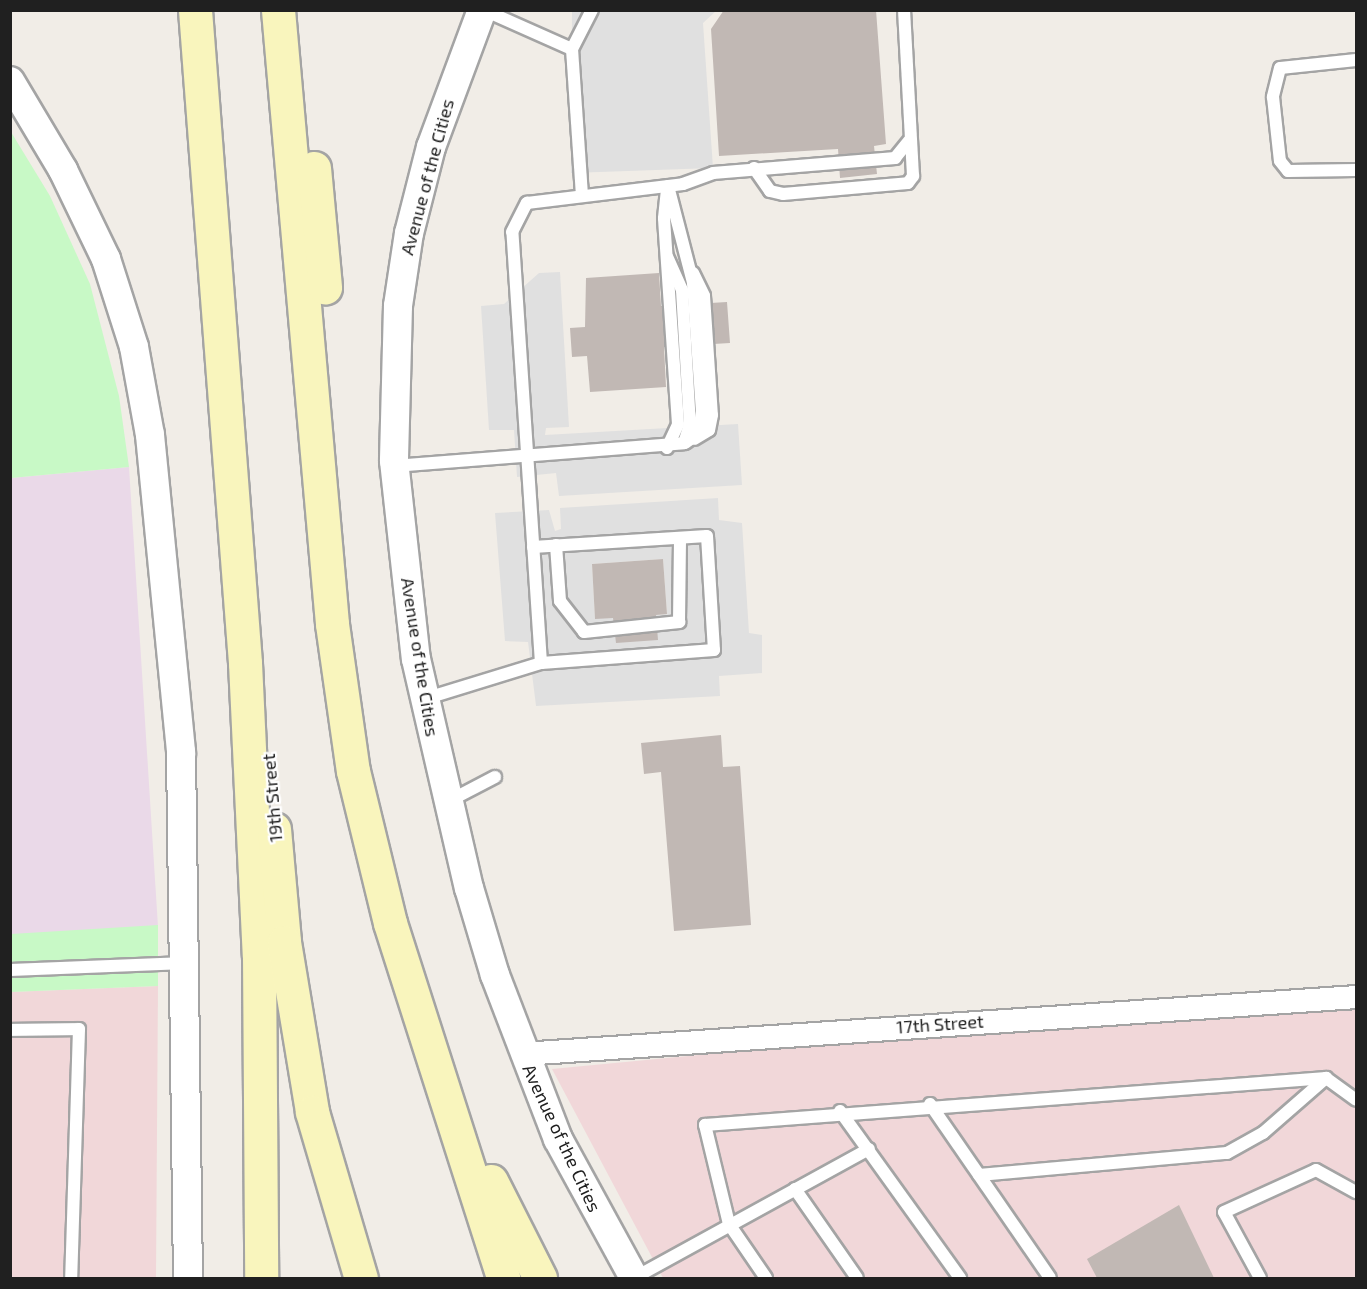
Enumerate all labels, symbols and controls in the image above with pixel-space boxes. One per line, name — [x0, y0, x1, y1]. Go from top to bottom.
street label: Avenue of the Cities — [396, 96, 458, 258]
street label: Avenue of the Cities — [397, 576, 443, 738]
street label: 19th Street — [257, 753, 287, 843]
street label: 17th Street — [895, 1010, 985, 1038]
street label: Avenue of the Cities — [518, 1060, 606, 1216]

